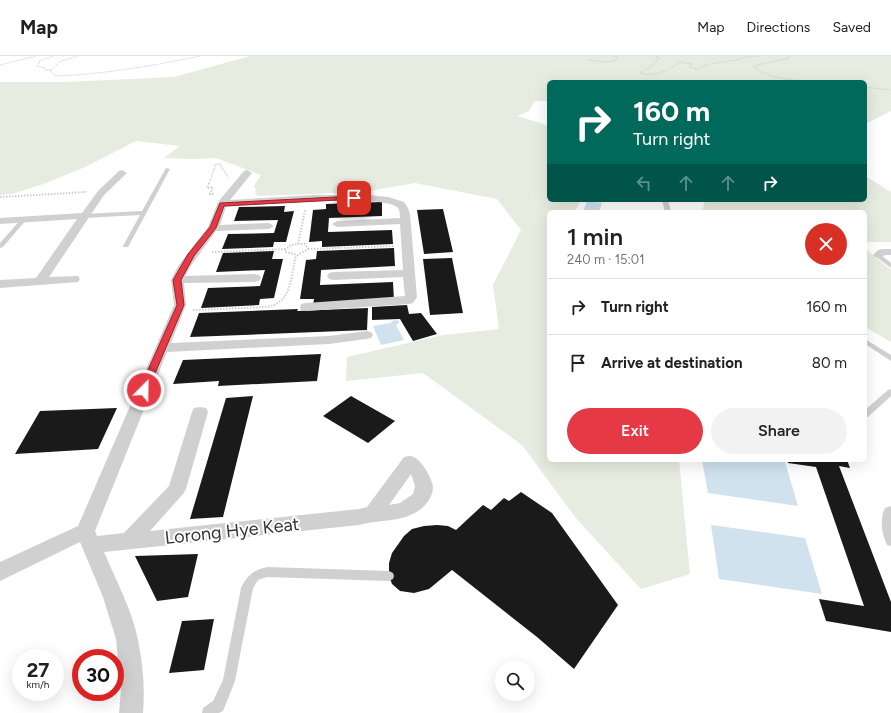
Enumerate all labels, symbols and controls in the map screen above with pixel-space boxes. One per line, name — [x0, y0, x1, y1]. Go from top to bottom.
text: Map — [20, 16, 58, 39]
text: Map — [697, 19, 725, 36]
text: Directions — [747, 19, 810, 36]
text: Saved — [832, 19, 871, 36]
text: 160 m — [633, 94, 710, 128]
icon: right — [567, 96, 619, 148]
text: Turn right — [633, 128, 710, 150]
icon: left — [633, 172, 655, 194]
icon: ahead — [675, 172, 697, 194]
icon: ahead — [717, 172, 739, 194]
icon: right — [759, 172, 781, 194]
pin — [337, 181, 371, 215]
icon: arrive — [343, 187, 365, 209]
text: 1 min — [567, 222, 623, 251]
button: close — [805, 223, 847, 265]
text: 240 m · 15:01 — [567, 252, 645, 267]
icon: right — [567, 296, 589, 318]
text: Turn right — [601, 298, 669, 316]
text: 160 m — [806, 298, 847, 316]
icon: arrive — [567, 352, 589, 374]
text: Arrive at destination — [601, 354, 742, 372]
text: 80 m — [812, 354, 847, 372]
position arrow — [123, 369, 165, 411]
button: Exit — [567, 408, 703, 454]
button: Share — [711, 408, 847, 454]
street label: Lorong Hye Keat — [164, 513, 301, 549]
speed limit sign: 30 — [72, 649, 124, 701]
text: 27 — [27, 658, 49, 682]
map controls — [495, 661, 535, 701]
button: search — [495, 661, 535, 701]
text: km/h — [27, 678, 49, 691]

